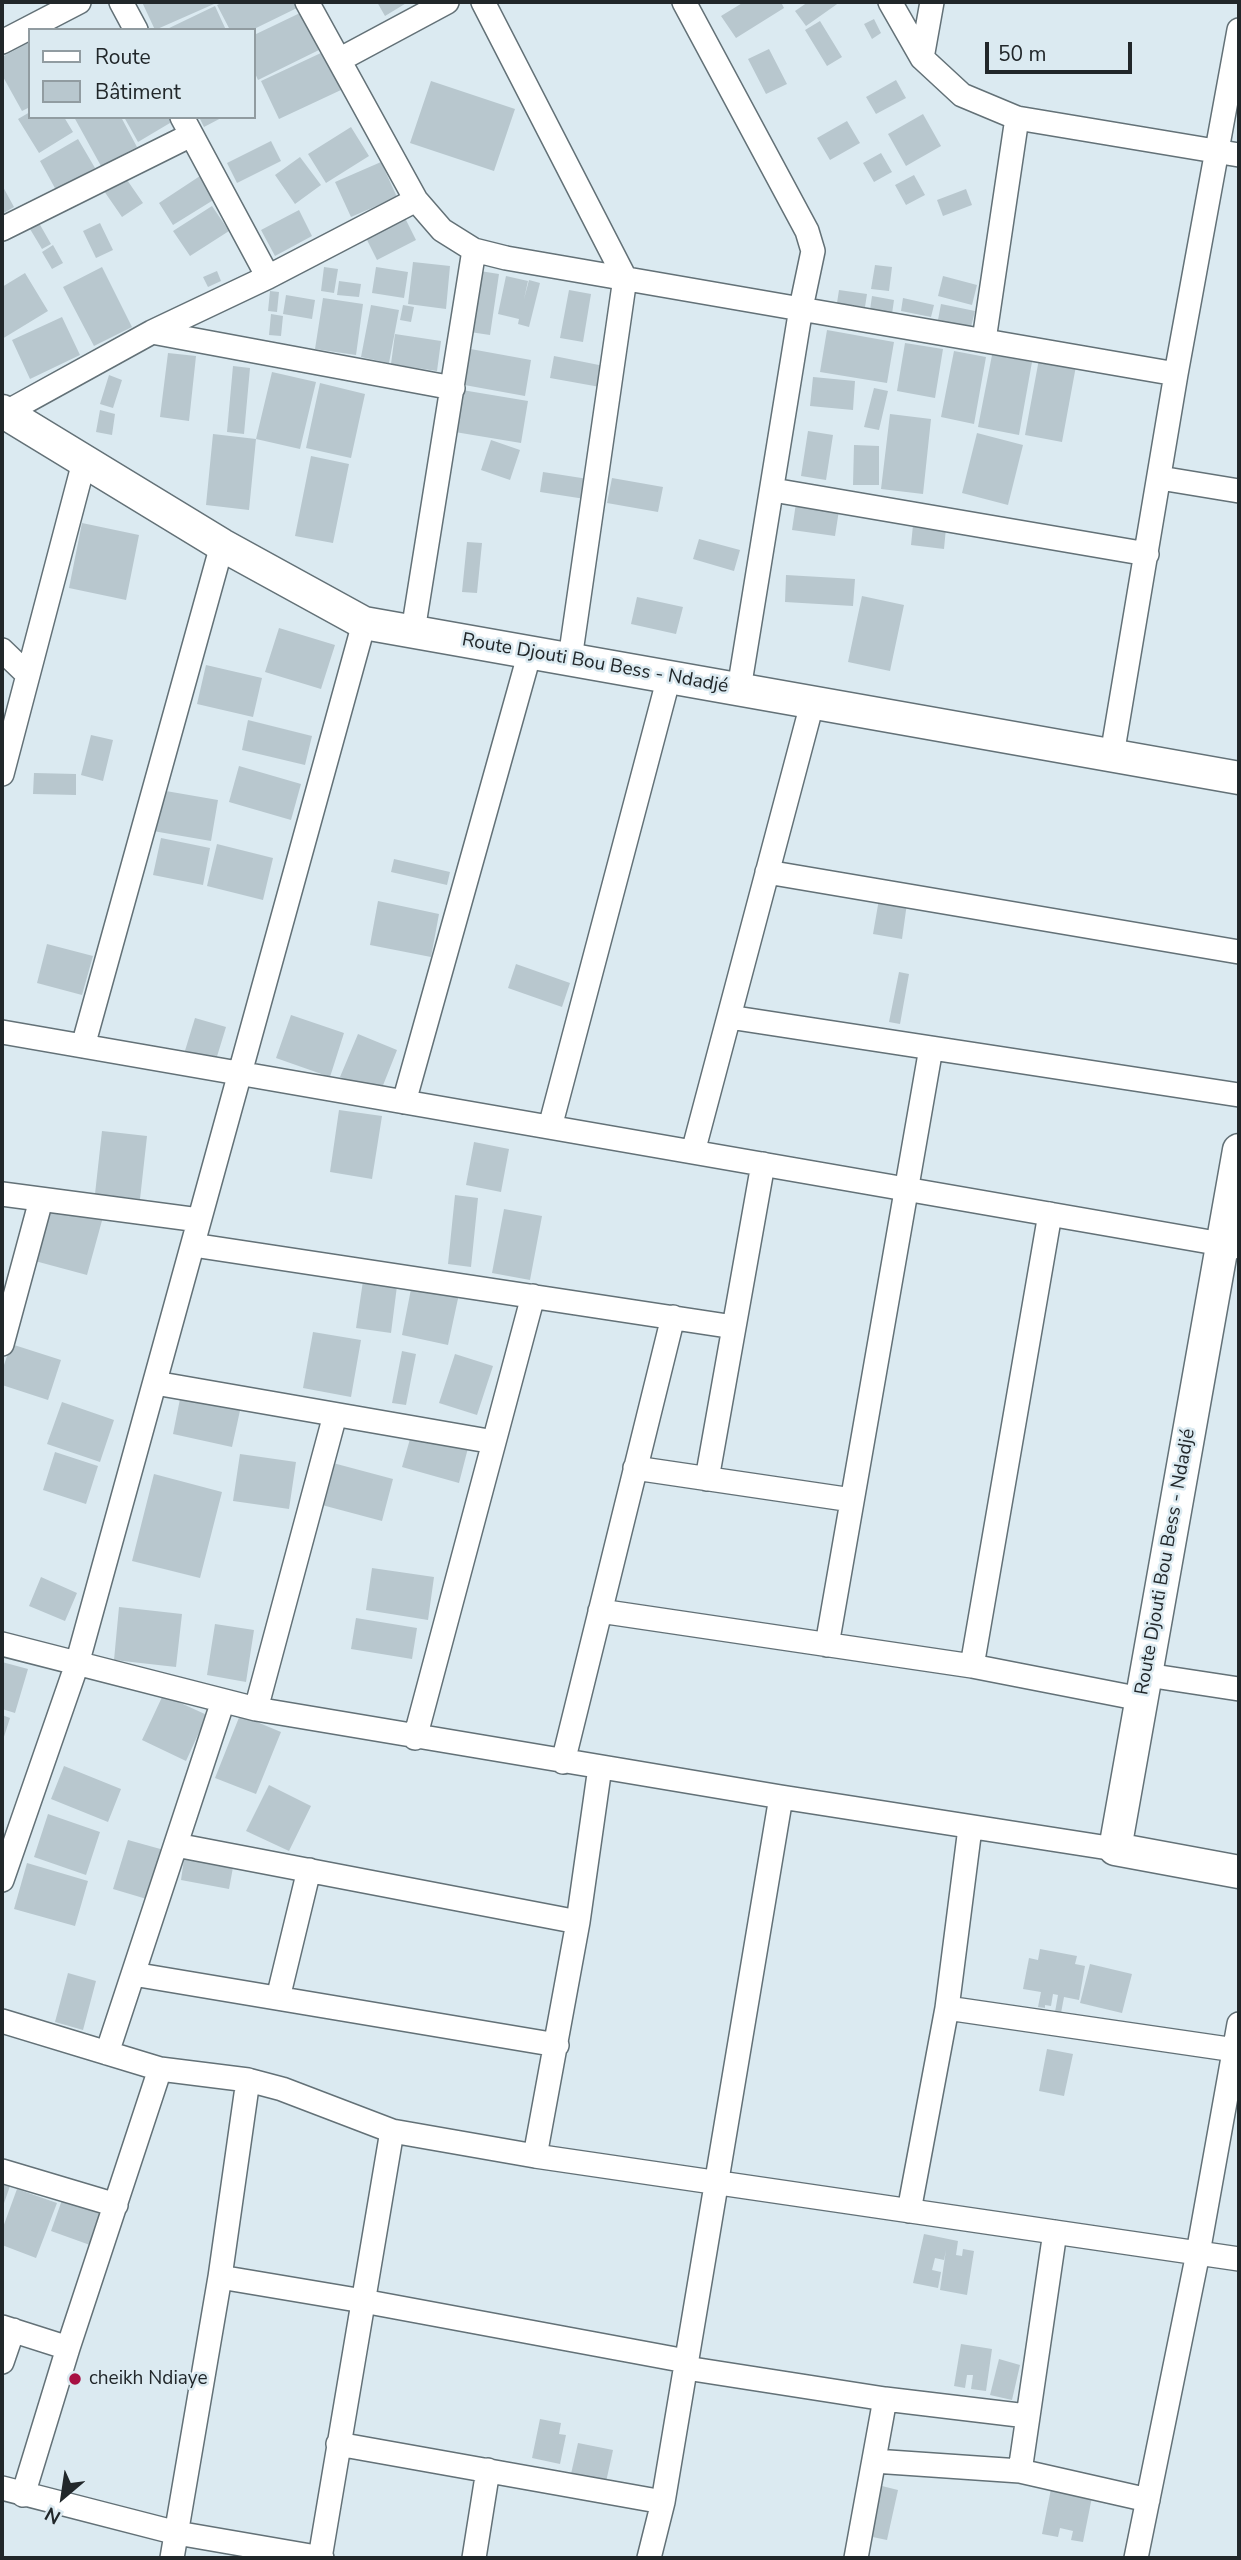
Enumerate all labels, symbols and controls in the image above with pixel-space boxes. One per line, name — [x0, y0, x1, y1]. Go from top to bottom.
legend — [28, 28, 256, 119]
scale bar — [989, 28, 1136, 72]
text: 50 m — [998, 40, 1047, 68]
text: Route — [95, 43, 151, 71]
text: Bâtiment — [95, 78, 181, 106]
street label: Route Djouti Bou Bess - Ndadjé — [460, 629, 730, 699]
street label: Route Djouti Bou Bess - Ndadjé — [1131, 1427, 1201, 1697]
place label: cheikh Ndiaye — [89, 2368, 208, 2390]
marker: cheikh Ndiaye — [67, 2371, 83, 2387]
north arrow — [28, 2462, 98, 2532]
text: N — [40, 2501, 65, 2530]

